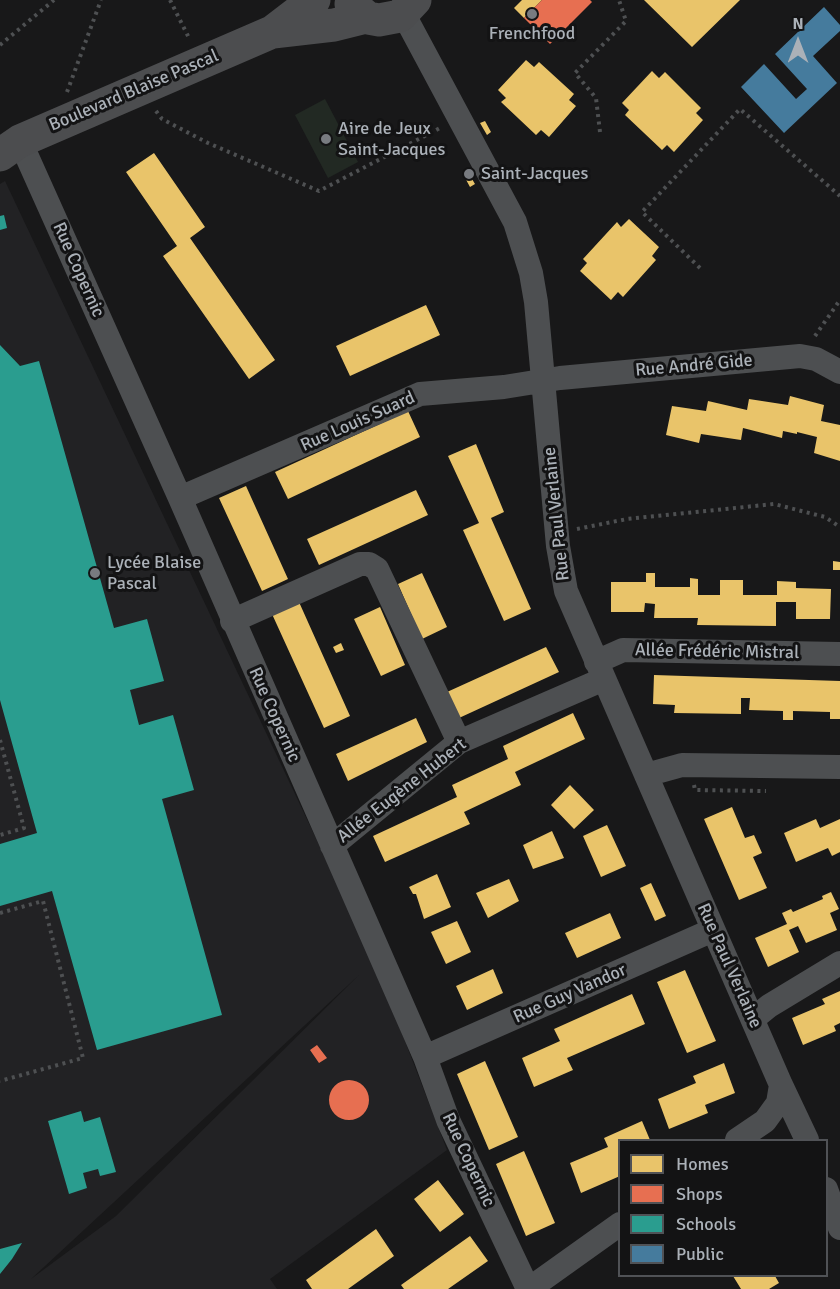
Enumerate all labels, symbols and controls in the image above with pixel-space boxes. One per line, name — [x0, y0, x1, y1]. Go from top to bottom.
marker: Frenchfood — [525, 7, 539, 21]
north arrow — [768, 12, 828, 72]
text: N — [792, 14, 804, 34]
place label: Frenchfood — [489, 23, 575, 45]
street label: Boulevard Blaise Pascal — [46, 45, 222, 137]
place label: Aire de Jeux Saint-Jacques — [338, 118, 445, 160]
marker: Aire de Jeux Saint-Jacques — [319, 132, 333, 146]
place label: Saint-Jacques — [481, 163, 588, 185]
marker: Saint-Jacques — [462, 167, 476, 181]
street label: Rue Copernic — [47, 219, 109, 321]
street label: Rue André Gide — [634, 350, 754, 382]
street label: Rue Louis Suard — [297, 387, 419, 457]
street label: Rue Paul Verlaine — [539, 446, 575, 582]
place label: Lycée Blaise Pascal — [107, 552, 201, 594]
marker: Lycée Blaise Pascal — [88, 566, 102, 580]
street label: Allée Frédéric Mistral — [635, 640, 799, 664]
street label: Rue Copernic — [243, 664, 305, 766]
street label: Allée Eugène Hubert — [333, 734, 471, 848]
street label: Rue Paul Verlaine — [692, 900, 766, 1032]
street label: Rue Guy Vandor — [510, 960, 630, 1028]
street label: Rue Copernic — [437, 1109, 499, 1211]
legend — [618, 1139, 828, 1277]
text: Homes — [676, 1153, 729, 1175]
text: Shops — [676, 1183, 723, 1205]
text: Schools — [676, 1213, 736, 1235]
text: Public — [676, 1243, 724, 1265]

